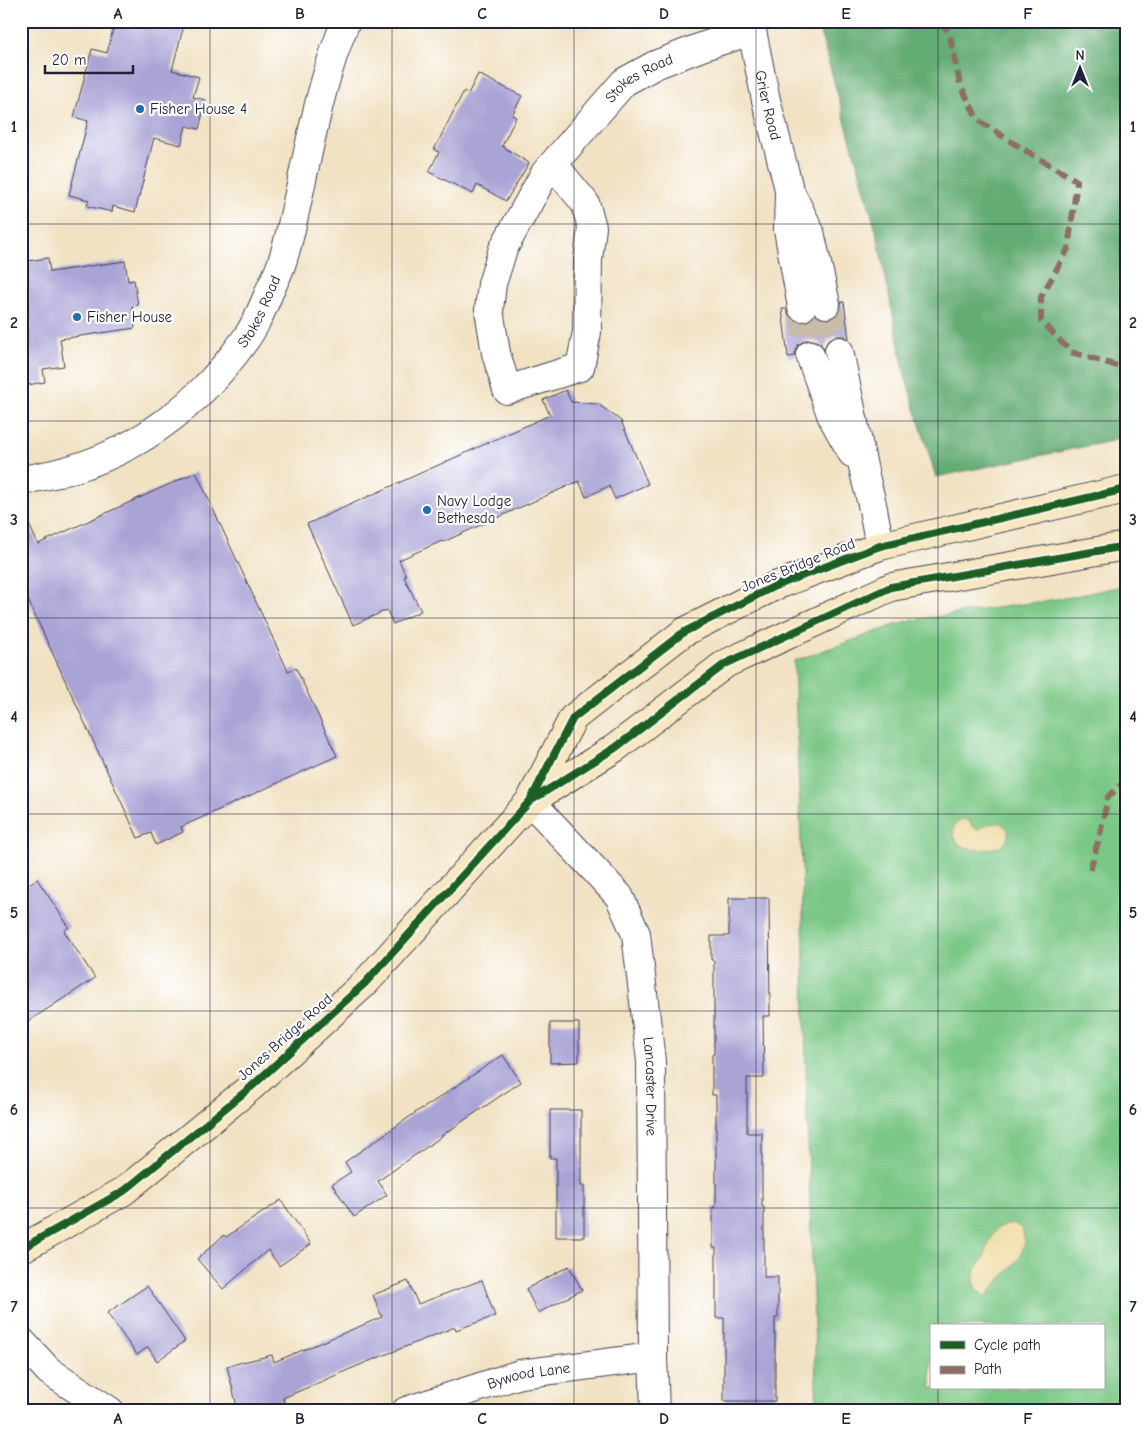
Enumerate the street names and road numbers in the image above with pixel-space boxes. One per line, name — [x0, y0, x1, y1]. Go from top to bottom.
street label: Stokes Road — [601, 50, 675, 106]
street label: Grier Road — [751, 69, 785, 142]
street label: Stokes Road — [233, 273, 284, 351]
street label: Jones Bridge Road — [738, 534, 858, 596]
street label: Jones Bridge Road — [234, 990, 336, 1084]
street label: Lancaster Drive — [639, 1036, 661, 1136]
street label: Bywood Lane — [485, 1359, 572, 1393]

